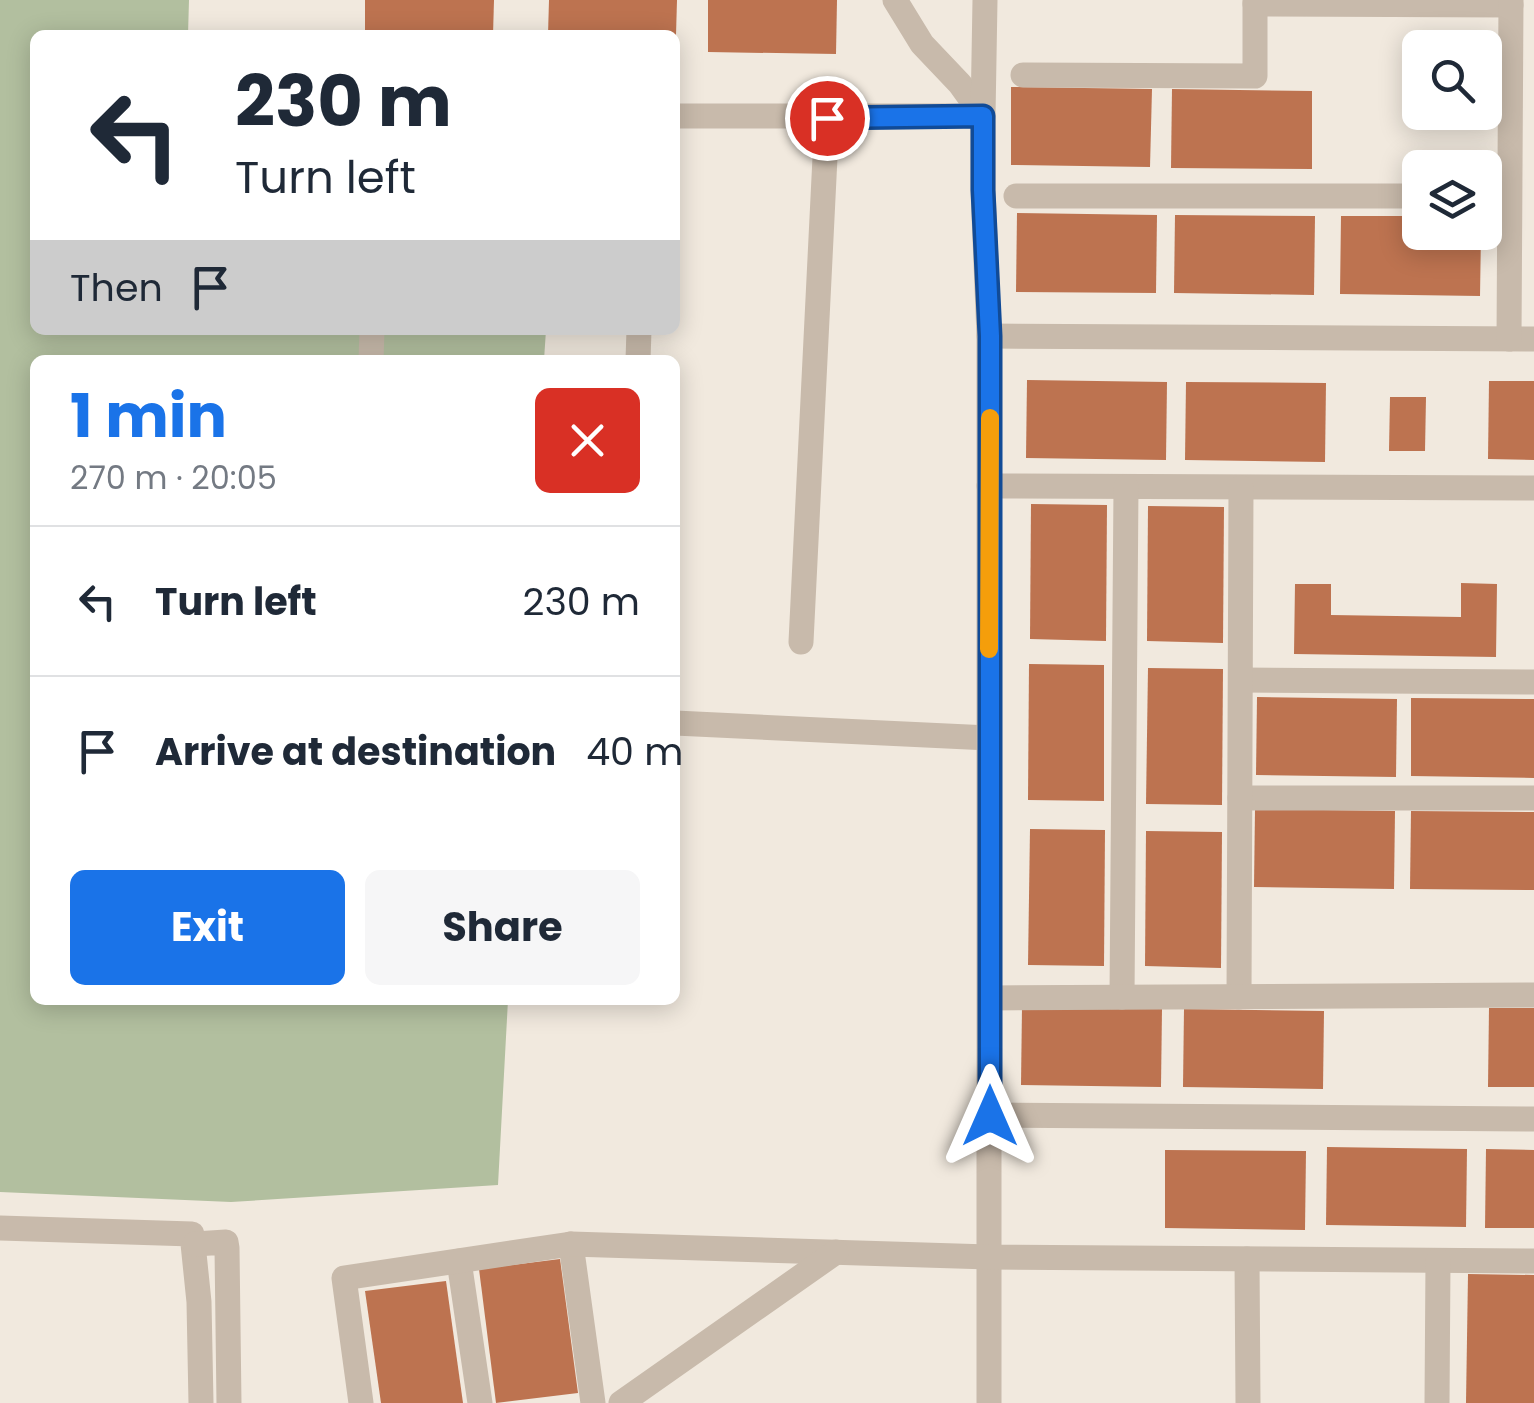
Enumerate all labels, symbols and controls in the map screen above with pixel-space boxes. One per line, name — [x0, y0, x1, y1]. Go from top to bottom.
map controls — [1402, 30, 1502, 250]
button: search — [1402, 30, 1502, 130]
text: 230 m — [235, 52, 452, 151]
icon: left — [70, 70, 200, 200]
pin — [785, 76, 870, 161]
icon: arrive — [800, 91, 855, 146]
text: Turn left — [235, 146, 416, 209]
button: layers — [1402, 150, 1502, 250]
icon: arrive — [183, 260, 238, 315]
text: Then — [70, 261, 163, 314]
text: 1 min — [70, 374, 227, 458]
button: close — [535, 388, 640, 493]
text: 270 m · 20:05 — [70, 455, 277, 500]
icon: left — [70, 574, 125, 629]
text: Turn left — [155, 575, 317, 628]
text: 230 m — [523, 575, 640, 628]
icon: arrive — [70, 724, 125, 779]
text: Arrive at destination — [155, 725, 556, 778]
text: 40 m — [586, 725, 683, 778]
button: Exit — [70, 870, 345, 985]
button: Share — [365, 870, 640, 985]
position arrow — [938, 1064, 1042, 1168]

